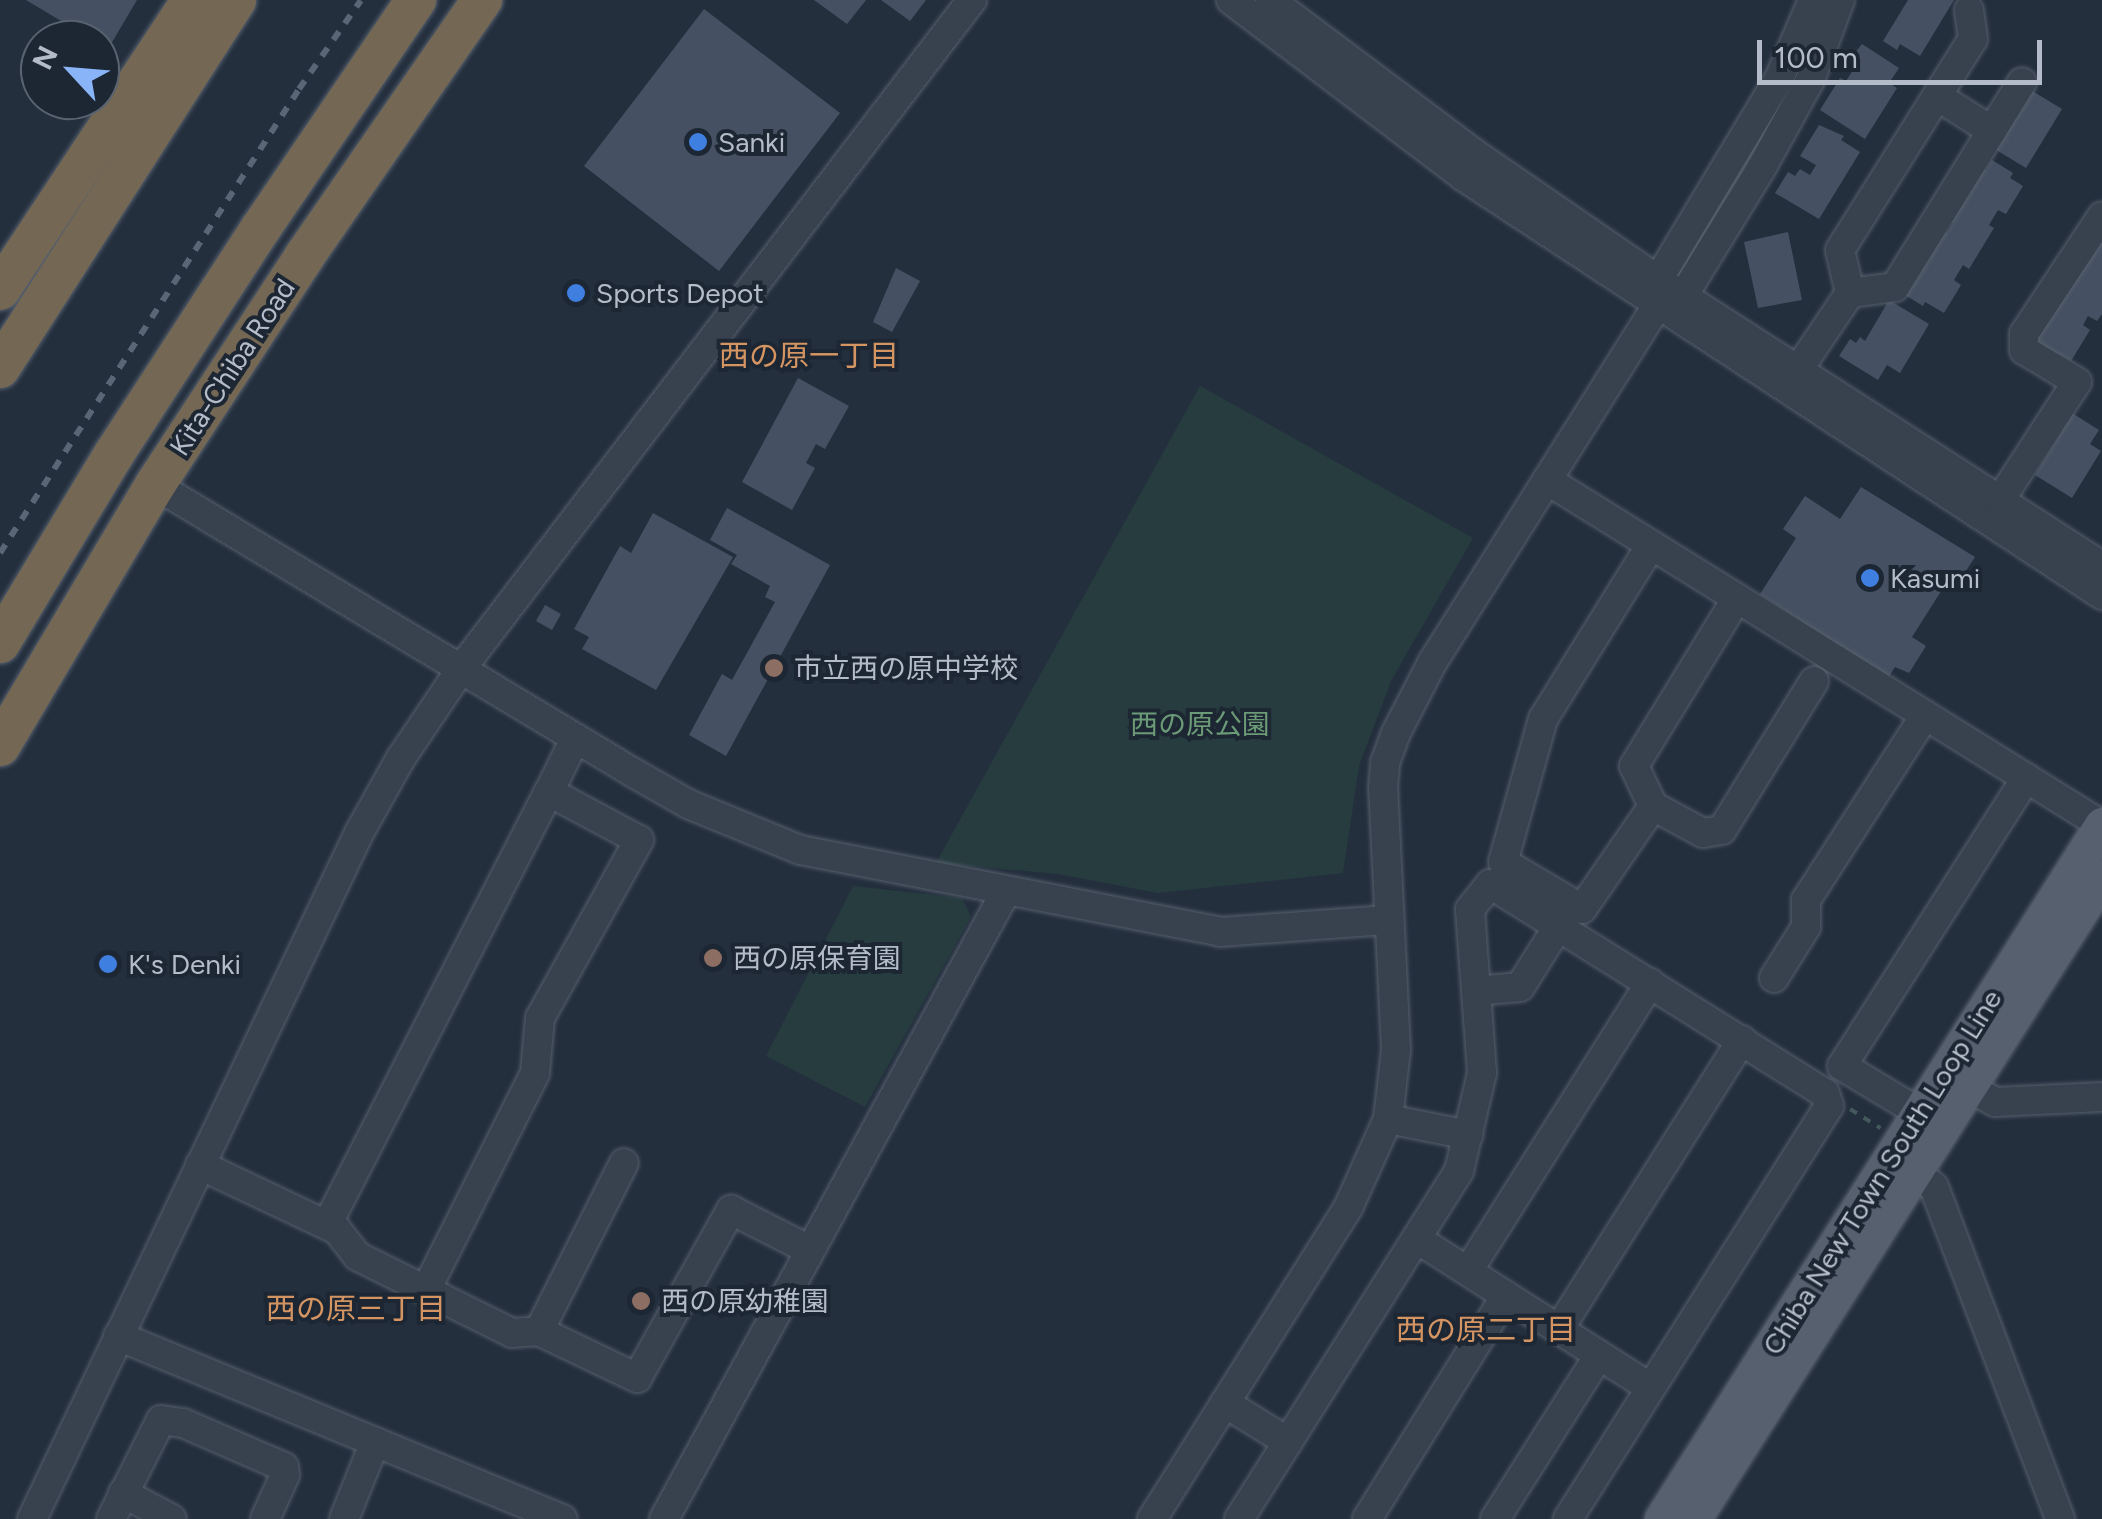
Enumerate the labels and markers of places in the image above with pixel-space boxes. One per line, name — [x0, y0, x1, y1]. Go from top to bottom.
place label: Sanki — [718, 125, 785, 159]
marker: Sanki — [687, 131, 709, 153]
place label: Sports Depot — [596, 276, 764, 310]
marker: Sports Depot — [565, 282, 587, 304]
place label: Kasumi — [1890, 561, 1980, 595]
marker: Kasumi — [1859, 567, 1881, 589]
place label: 市立西の原中学校 — [794, 651, 1018, 685]
marker: 市立西の原中学校 — [763, 657, 785, 679]
place label: 西の原保育園 — [733, 941, 901, 975]
place label: K's Denki — [128, 947, 241, 981]
marker: 西の原保育園 — [702, 947, 724, 969]
marker: K's Denki — [97, 953, 119, 975]
place label: 西の原幼稚園 — [661, 1284, 829, 1318]
marker: 西の原幼稚園 — [630, 1290, 652, 1312]

